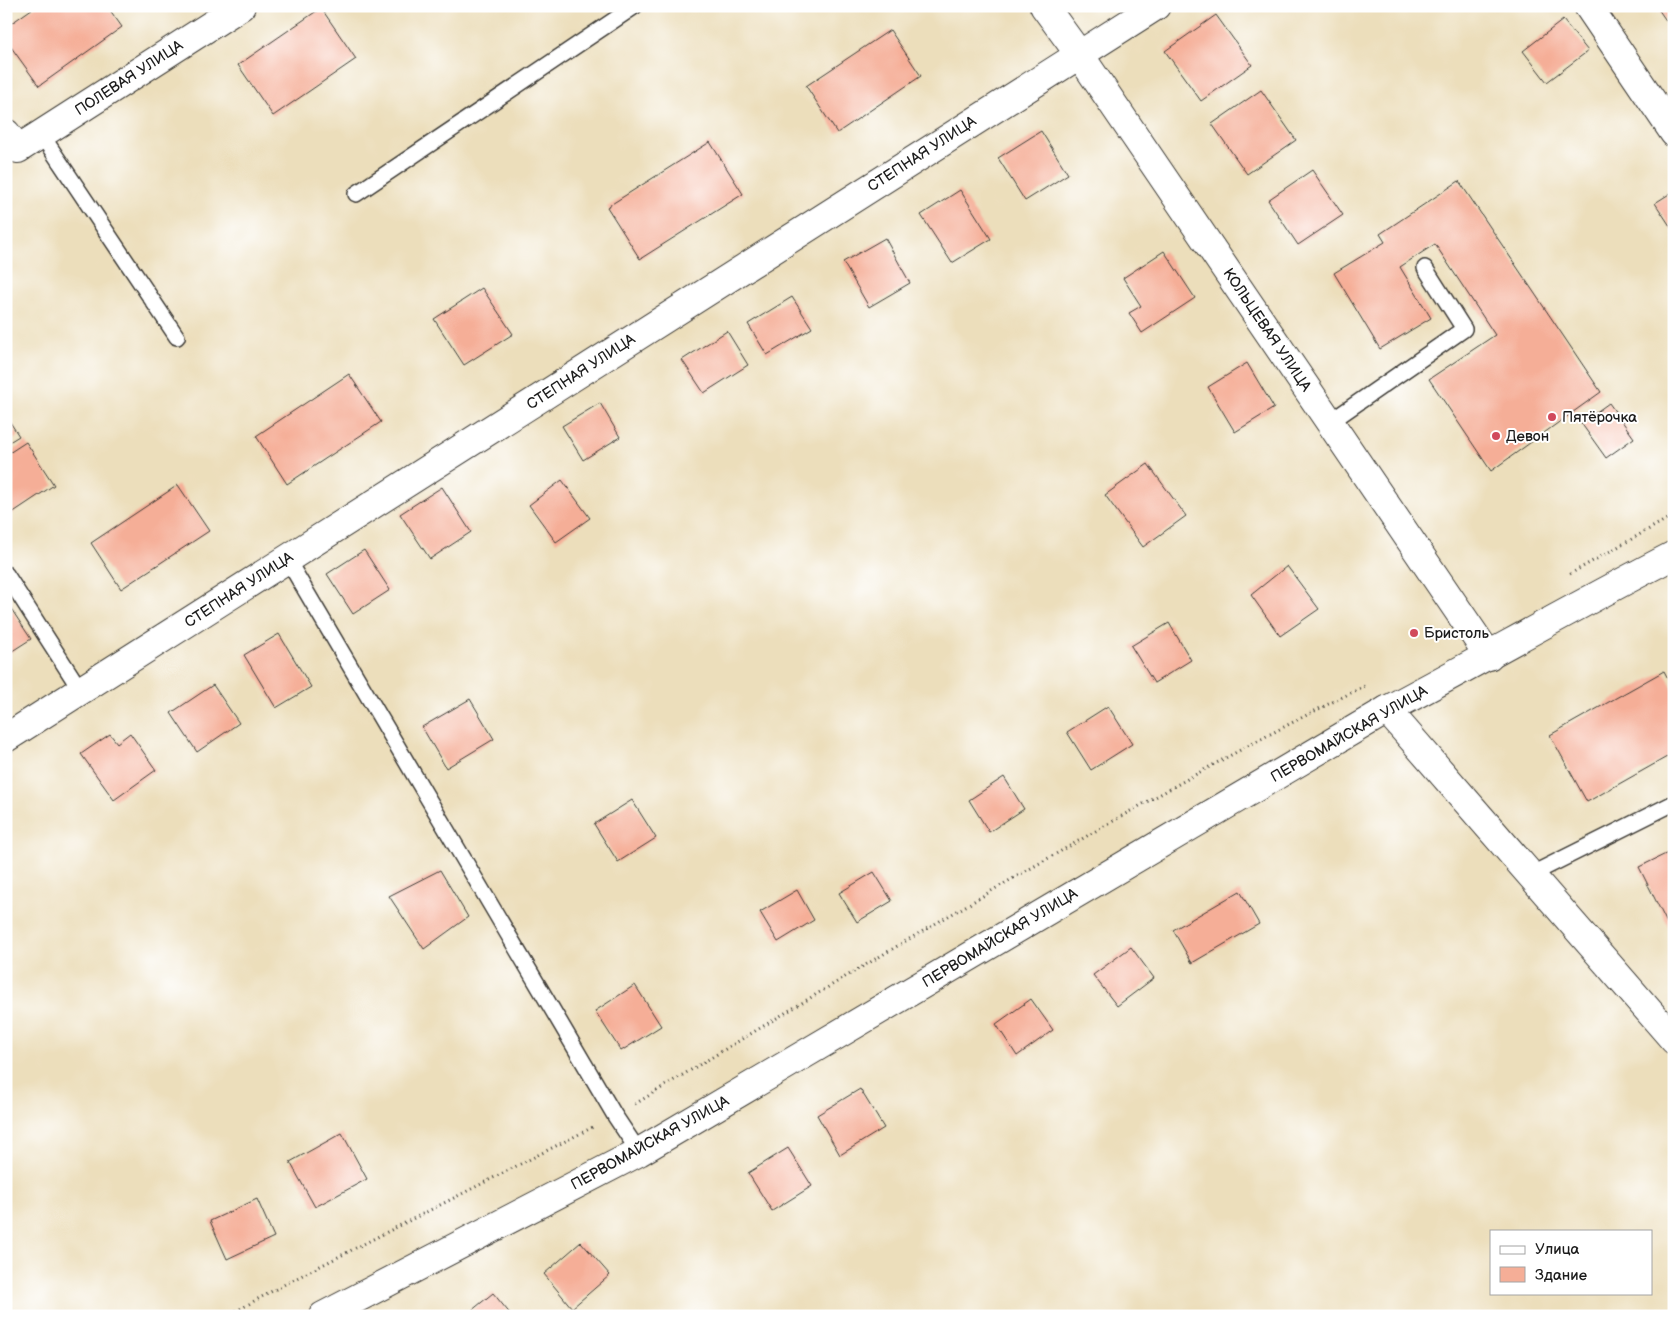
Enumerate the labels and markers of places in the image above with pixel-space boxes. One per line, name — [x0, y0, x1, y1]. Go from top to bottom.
place label: Пятёрочка — [1562, 408, 1637, 427]
marker: Пятёрочка — [1546, 411, 1558, 423]
place label: Девон — [1506, 427, 1549, 446]
marker: Девон — [1490, 430, 1502, 442]
place label: Бристоль — [1424, 624, 1489, 643]
marker: Бристоль — [1408, 627, 1420, 639]

